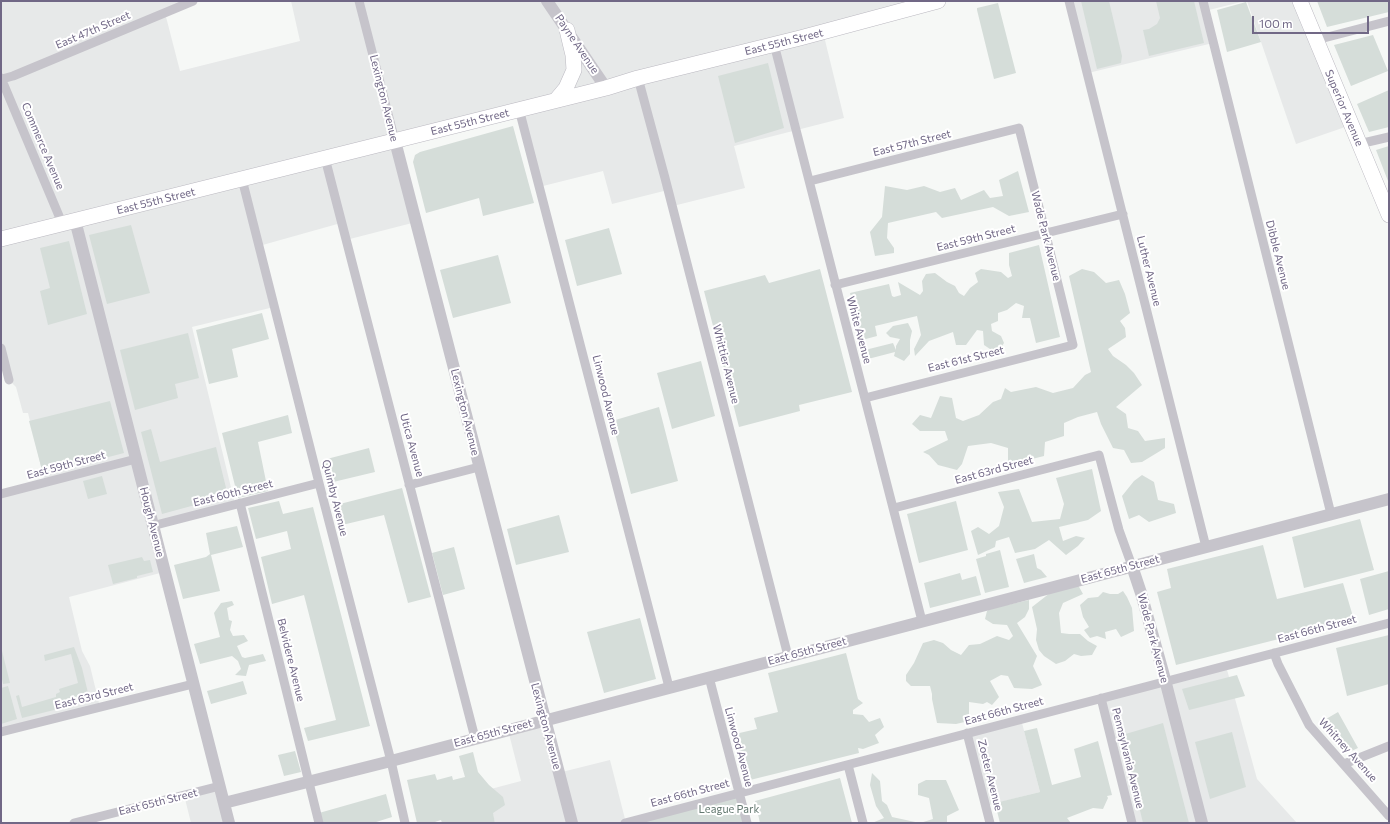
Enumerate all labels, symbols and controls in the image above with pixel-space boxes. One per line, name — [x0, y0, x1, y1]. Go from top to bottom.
street label: East 47th Street — [54, 8, 132, 52]
scale bar — [1254, 8, 1371, 34]
street label: Payne Avenue — [552, 12, 602, 76]
text: 100 m — [1259, 16, 1293, 30]
street label: East 55th Street — [743, 26, 825, 58]
street label: Lexington Avenue — [367, 53, 401, 143]
street label: Superior Avenue — [1322, 68, 1366, 148]
street label: Commerce Avenue — [19, 100, 67, 192]
street label: East 55th Street — [429, 106, 511, 138]
street label: East 57th Street — [872, 127, 952, 159]
street label: East 55th Street — [115, 185, 197, 217]
street label: Wade Park Avenue — [1028, 190, 1064, 282]
street label: Dibble Avenue — [1263, 219, 1293, 291]
street label: East 59th Street — [935, 222, 1017, 254]
street label: Luther Avenue — [1134, 234, 1164, 308]
street label: White Avenue — [844, 295, 874, 365]
street label: Whittier Avenue — [710, 323, 742, 405]
street label: East 61st Street — [927, 343, 1005, 375]
street label: Linwood Avenue — [590, 354, 622, 436]
street label: Lexington Avenue — [448, 367, 482, 457]
street label: Utica Avenue — [397, 412, 427, 478]
street label: East 59th Street — [25, 448, 107, 482]
street label: East 63rd Street — [953, 453, 1035, 487]
street label: Quimby Avenue — [319, 458, 351, 538]
street label: East 60th Street — [192, 477, 274, 509]
street label: Hough Avenue — [137, 485, 167, 559]
street label: East 65th Street — [1079, 552, 1161, 586]
street label: Wade Park Avenue — [1135, 592, 1171, 684]
street label: East 66th Street — [1276, 612, 1358, 646]
street label: Belvidere Avenue — [274, 617, 308, 703]
street label: East 65th Street — [766, 634, 848, 668]
street label: East 63rd Street — [53, 680, 135, 712]
street label: Lexington Avenue — [528, 681, 564, 771]
street label: East 66th Street — [963, 694, 1045, 728]
street label: Linwood Avenue — [722, 706, 756, 788]
street label: Pennsylvania Avenue — [1109, 706, 1147, 810]
street label: Whitney Avenue — [1316, 715, 1380, 785]
street label: East 65th Street — [452, 716, 534, 750]
street label: Zoeter Avenue — [975, 738, 1005, 812]
street label: East 66th Street — [649, 776, 731, 810]
street label: East 65th Street — [117, 786, 199, 818]
park label: League Park — [699, 802, 759, 816]

